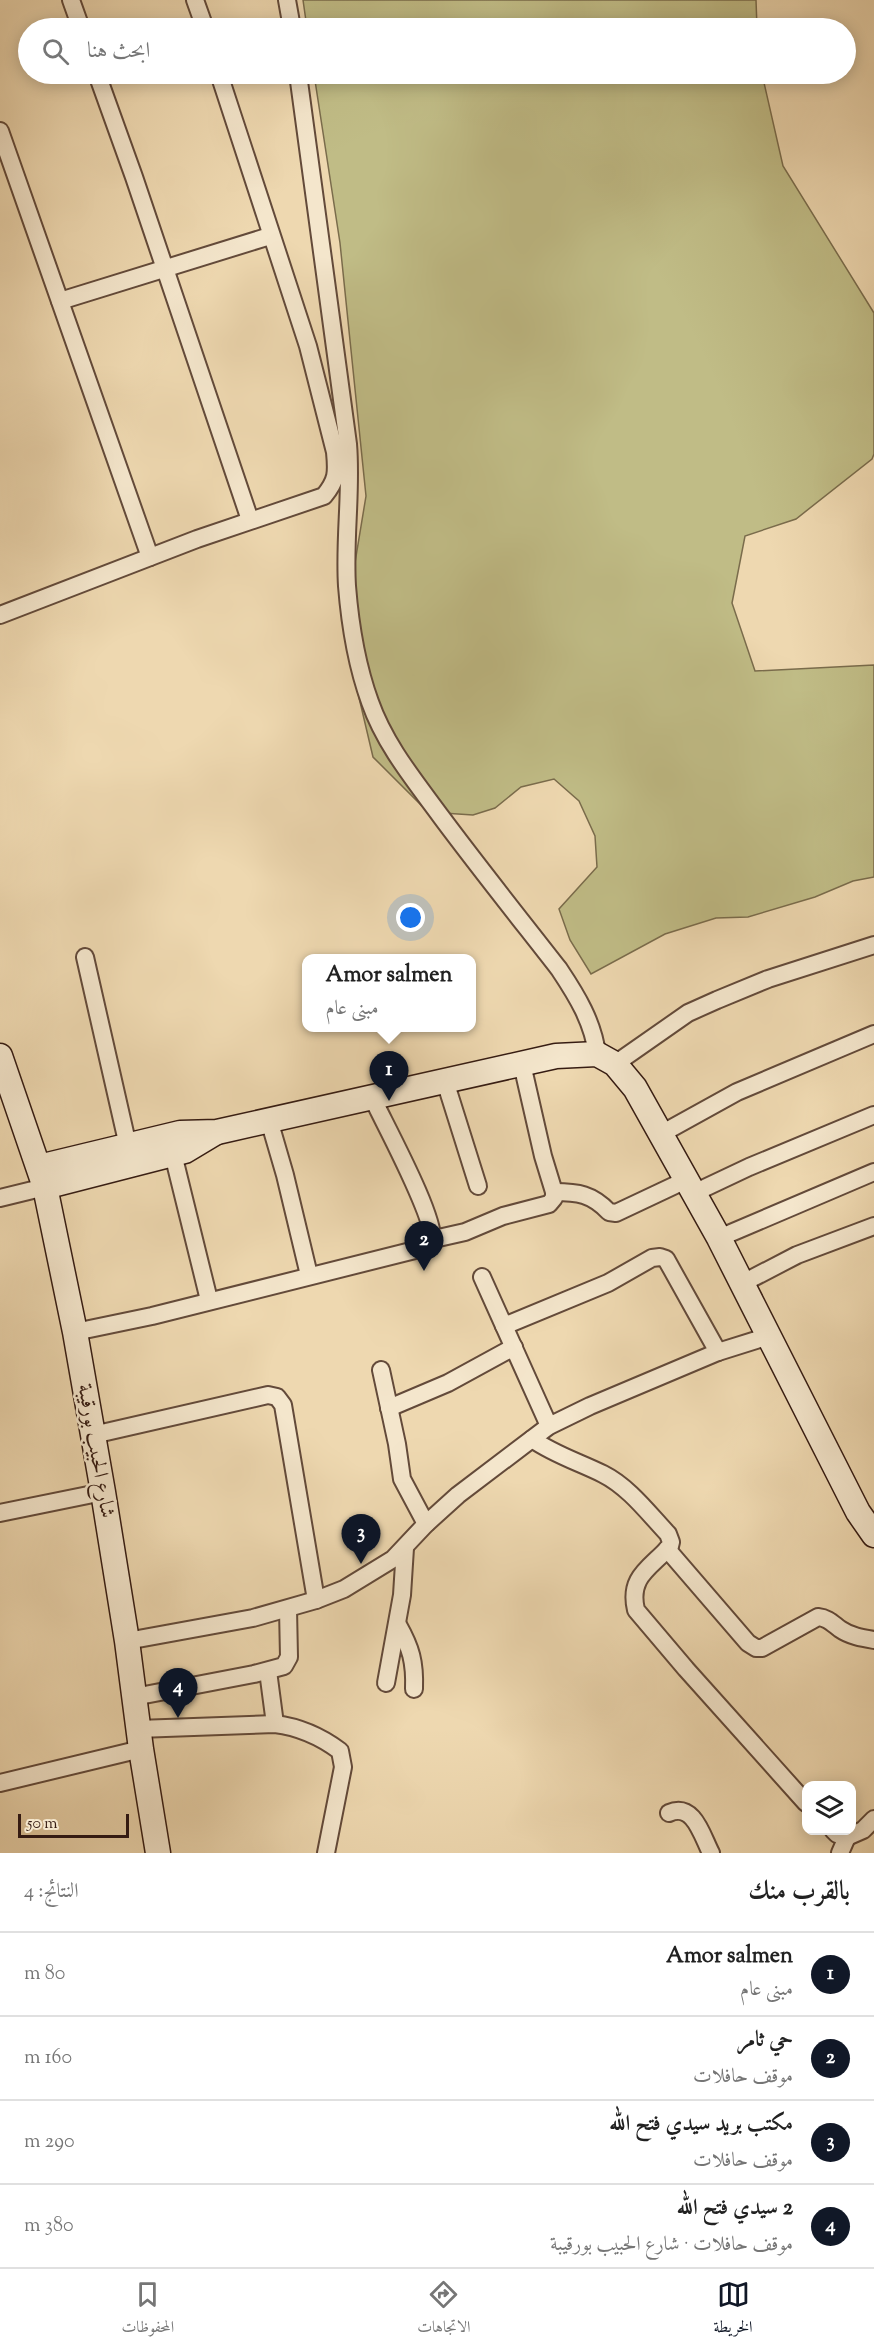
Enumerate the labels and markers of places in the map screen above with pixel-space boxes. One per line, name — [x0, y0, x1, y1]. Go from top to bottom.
pin: 1 — [370, 1052, 408, 1101]
pin: 2 — [404, 1222, 444, 1271]
pin: 3 — [342, 1514, 380, 1564]
pin: 4 — [158, 1668, 198, 1718]

